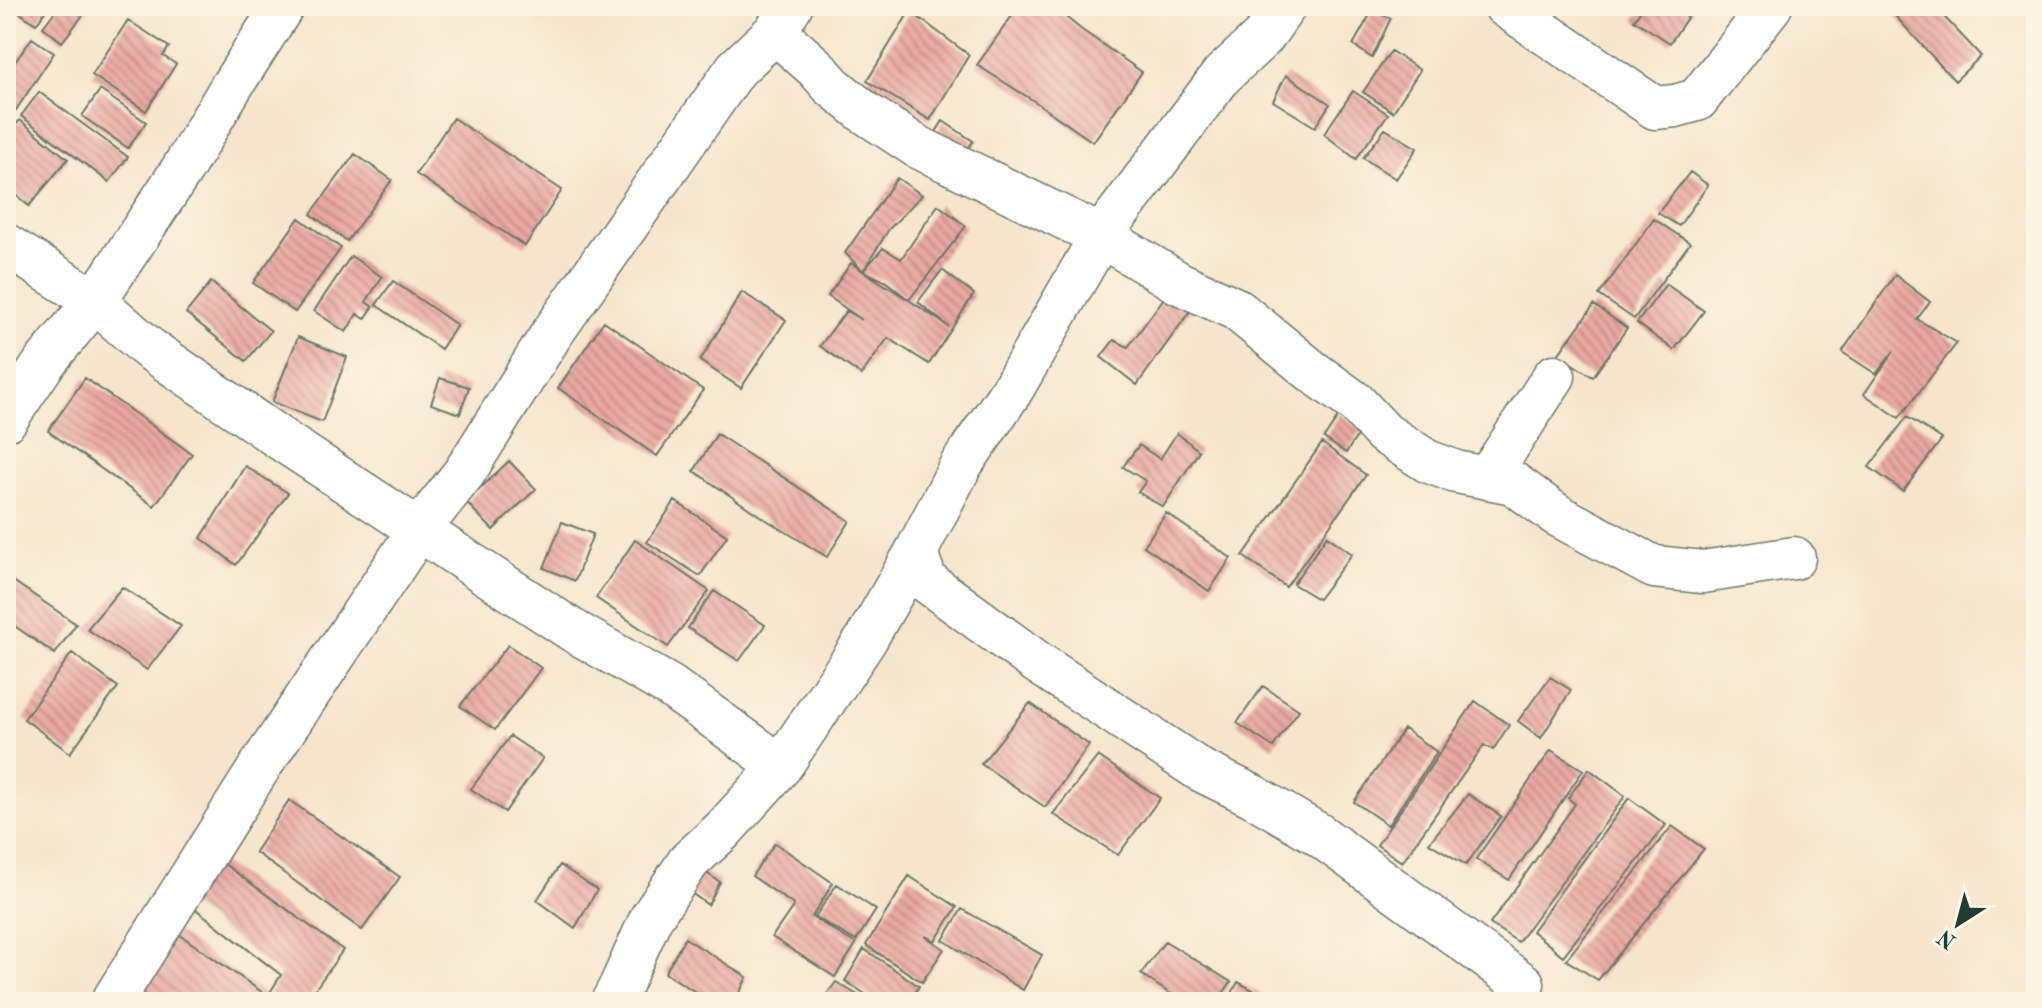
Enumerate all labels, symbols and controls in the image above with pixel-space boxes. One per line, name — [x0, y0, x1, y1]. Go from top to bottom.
north arrow — [1918, 884, 1998, 964]
text: N — [1934, 925, 1961, 952]

